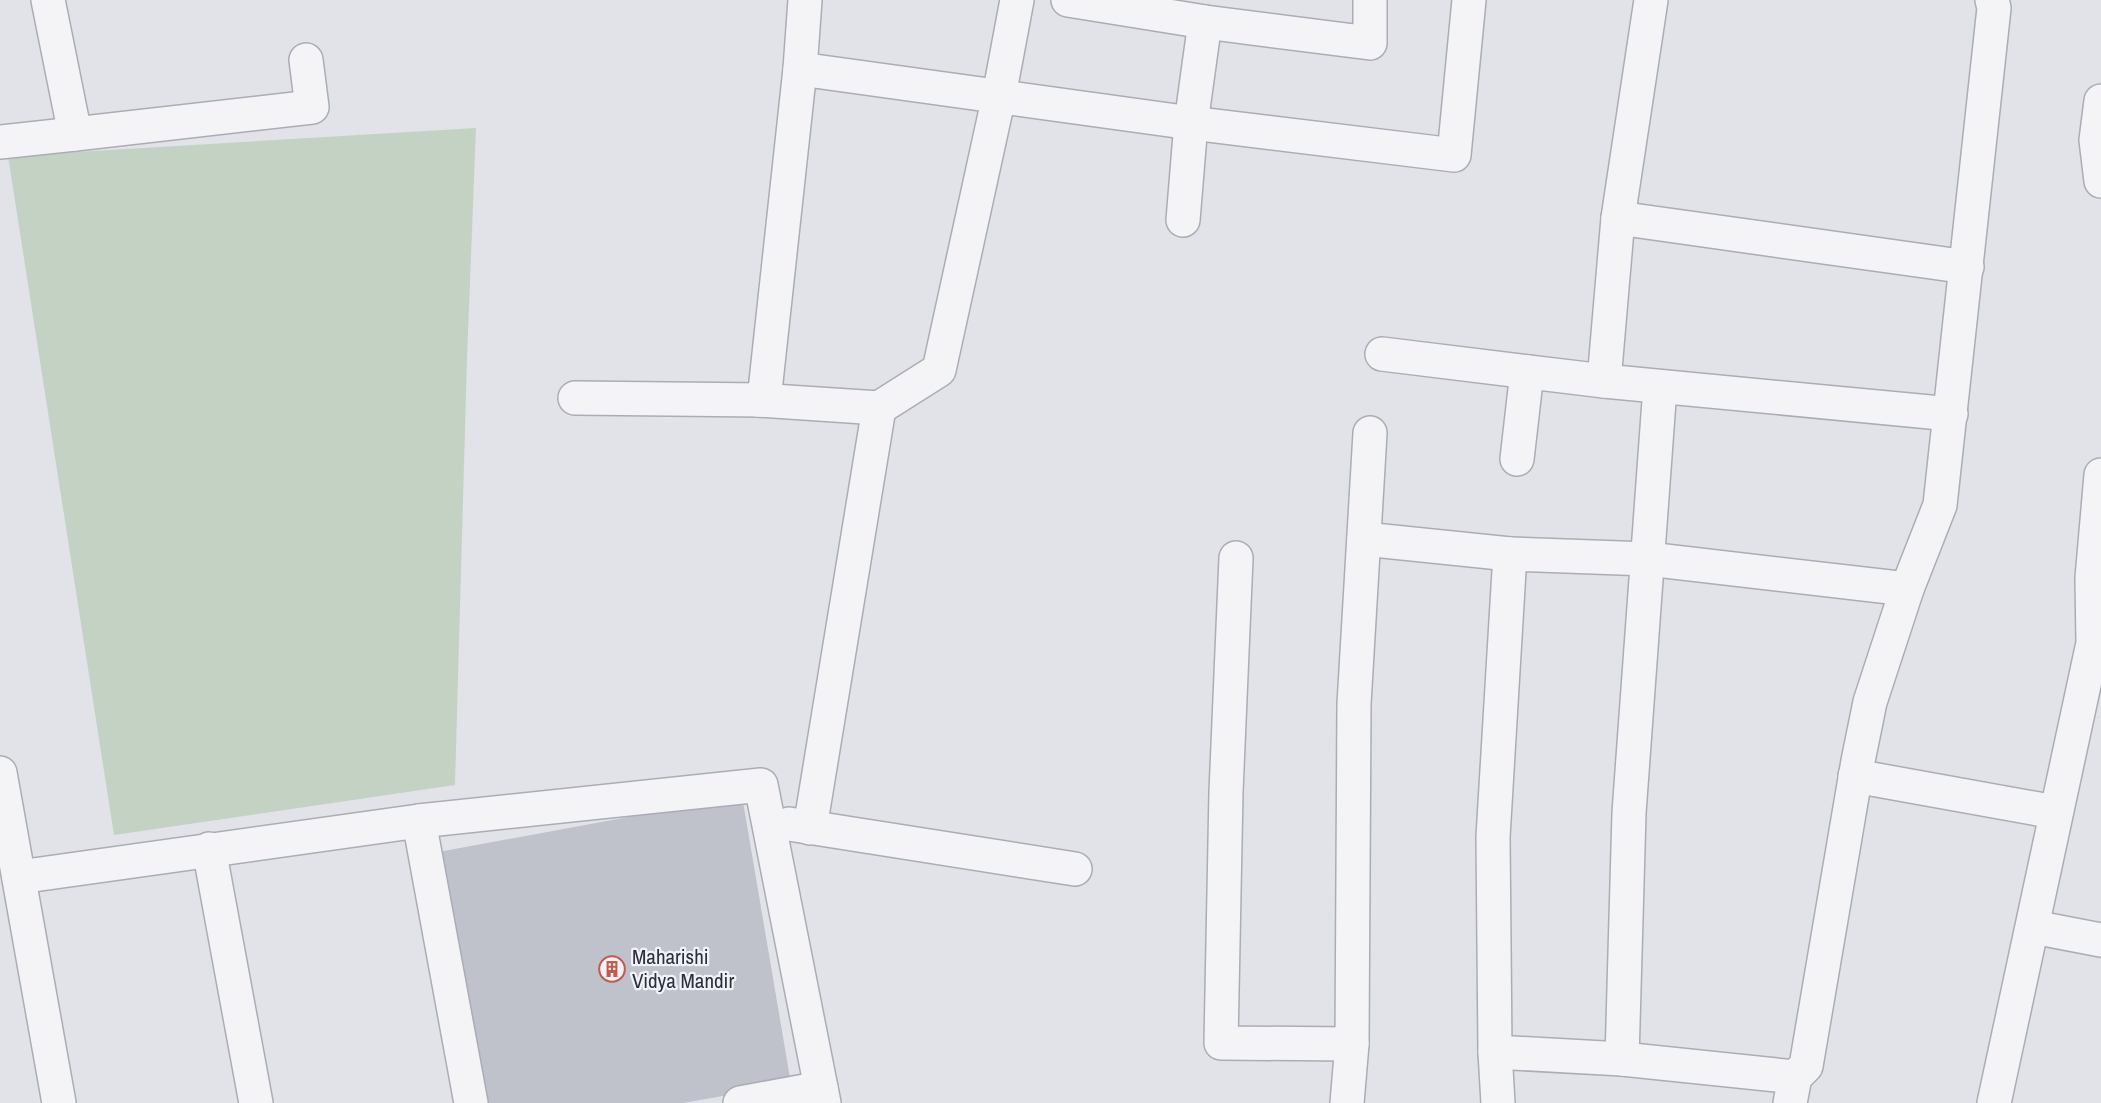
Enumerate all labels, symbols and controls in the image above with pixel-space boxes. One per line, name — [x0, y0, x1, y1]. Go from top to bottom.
place label: Maharishi Vidya Mandir — [632, 942, 734, 995]
building icon: Maharishi Vidya Mandir — [597, 954, 627, 984]

